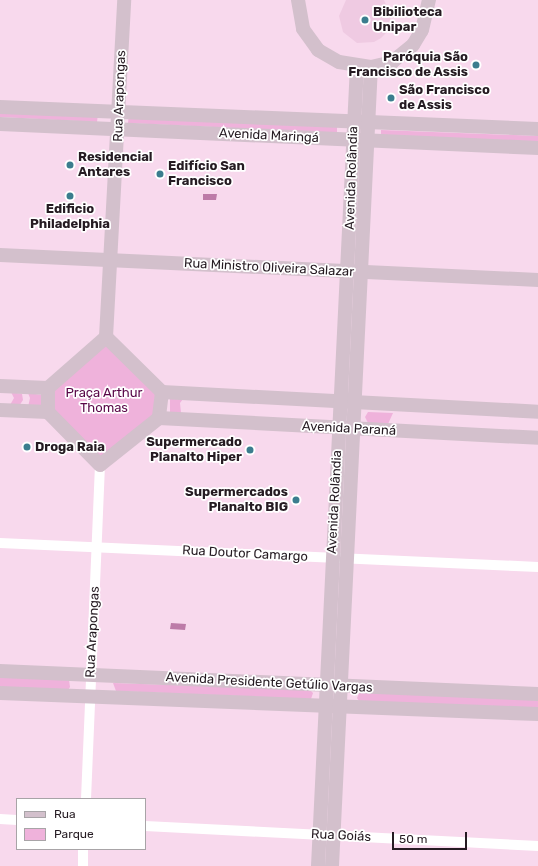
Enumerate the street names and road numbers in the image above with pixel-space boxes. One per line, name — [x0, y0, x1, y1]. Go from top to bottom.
street label: Rua Arapongas — [111, 50, 129, 142]
street label: Avenida Maringá — [219, 126, 319, 146]
street label: Avenida Rolândia — [342, 126, 362, 230]
street label: Rua Ministro Oliveira Salazar — [184, 256, 354, 280]
street label: Avenida Paraná — [302, 419, 396, 439]
street label: Avenida Rolândia — [324, 450, 346, 554]
street label: Rua Doutor Camargo — [182, 543, 308, 565]
street label: Rua Arapongas — [83, 586, 103, 678]
street label: Avenida Presidente Getúlio Vargas — [165, 670, 373, 696]
street label: Rua Goiás — [311, 827, 371, 845]

